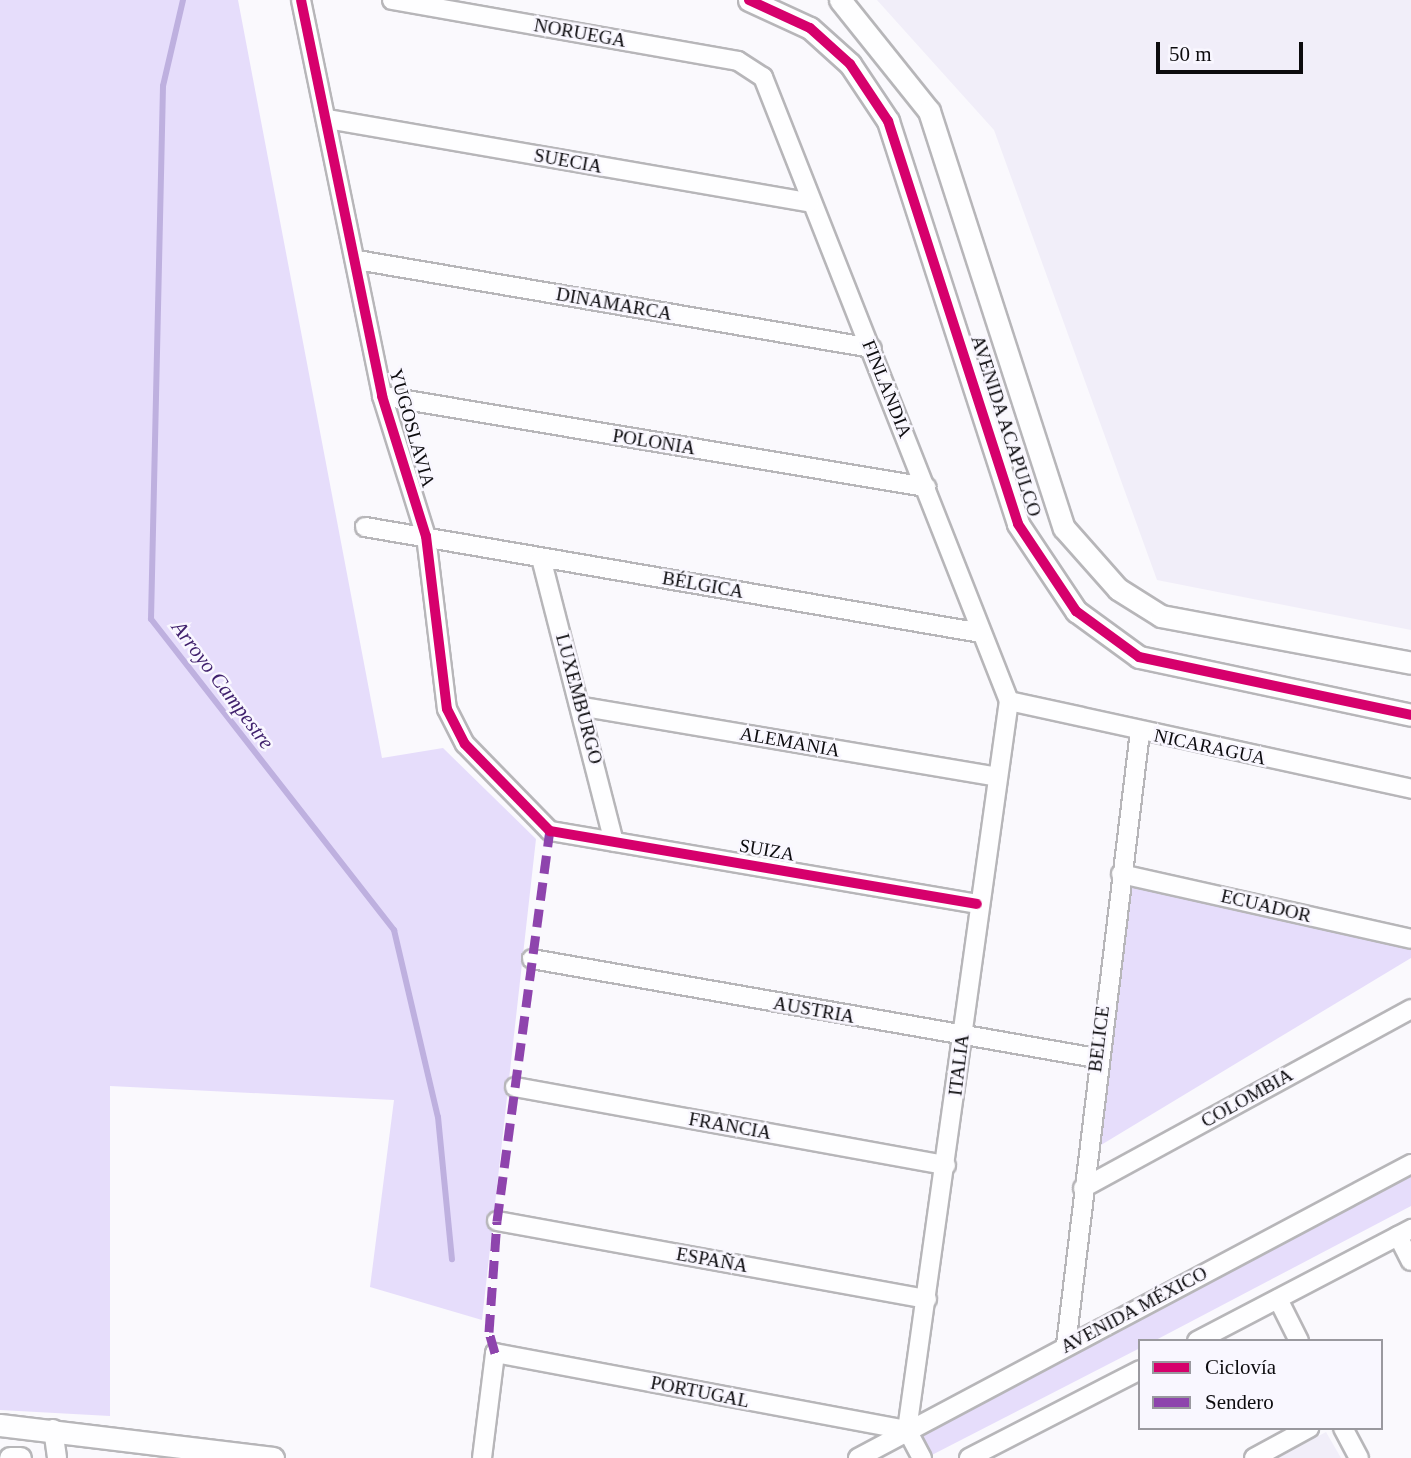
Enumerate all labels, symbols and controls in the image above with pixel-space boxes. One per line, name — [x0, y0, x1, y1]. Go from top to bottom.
street label: NORUEGA — [532, 14, 628, 52]
scale bar — [1159, 28, 1306, 72]
text: 50 m — [1169, 42, 1212, 66]
street label: SUECIA — [532, 144, 604, 178]
street label: DINAMARCA — [554, 283, 674, 325]
street label: AVENIDA ACAPULCO — [966, 332, 1046, 520]
street label: FINLANDIA — [857, 337, 917, 441]
street label: YUGOSLAVIA — [384, 366, 440, 490]
street label: POLONIA — [611, 424, 697, 460]
street label: BÉLGICA — [660, 567, 746, 603]
water label: Arroyo Campestre — [167, 616, 279, 754]
street label: LUXEMBURGO — [551, 631, 607, 767]
street label: ALEMANIA — [738, 722, 842, 762]
street label: NICARAGUA — [1152, 724, 1268, 770]
street label: SUIZA — [737, 834, 797, 866]
street label: ECUADOR — [1219, 885, 1313, 927]
street label: AUSTRIA — [771, 992, 857, 1028]
street label: BELICE — [1084, 1005, 1114, 1073]
street label: ITALIA — [944, 1033, 974, 1097]
street label: COLOMBIA — [1197, 1063, 1297, 1133]
street label: FRANCIA — [687, 1108, 773, 1144]
street label: ESPAÑA — [674, 1243, 750, 1277]
street label: AVENIDA MÉXICO — [1056, 1261, 1212, 1359]
legend — [1138, 1339, 1383, 1430]
text: Ciclovía — [1205, 1355, 1276, 1379]
street label: PORTUGAL — [649, 1371, 751, 1413]
text: Sendero — [1205, 1390, 1274, 1414]

